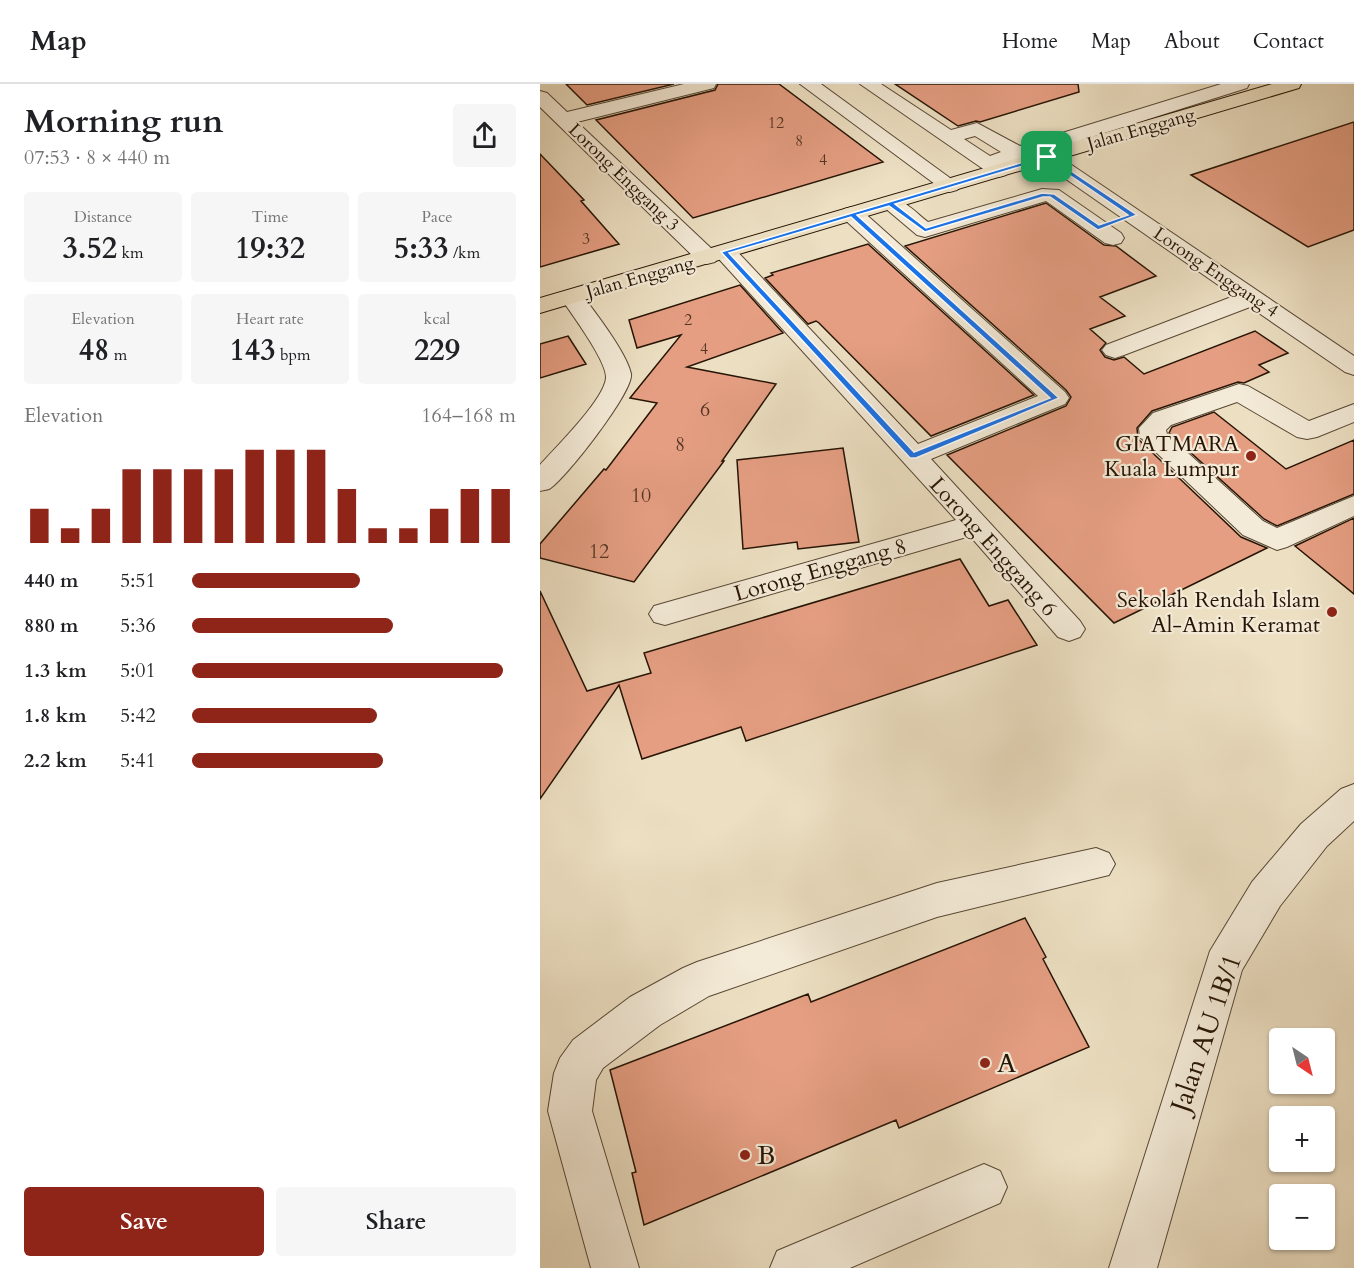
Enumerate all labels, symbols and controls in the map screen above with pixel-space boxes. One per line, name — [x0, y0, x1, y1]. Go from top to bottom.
text: Map — [30, 22, 87, 60]
text: Home — [1002, 27, 1058, 56]
text: Map — [1091, 27, 1131, 56]
text: About — [1164, 27, 1220, 56]
text: Contact — [1253, 27, 1324, 56]
text: Morning run — [24, 99, 224, 144]
street label: Jalan Enggang — [1081, 102, 1199, 158]
button: share — [453, 104, 516, 167]
house number: 12 — [768, 112, 784, 134]
street label: Lorong Enggang 3 — [563, 118, 685, 237]
house number: 8 — [795, 130, 803, 152]
pin — [1021, 131, 1072, 182]
icon: arrive — [1030, 140, 1063, 173]
text: 07:53 · 8 × 440 m — [24, 144, 170, 171]
house number: 4 — [819, 149, 827, 171]
text: Distance — [74, 206, 132, 228]
text: Time — [251, 206, 289, 228]
text: Pace — [422, 206, 452, 228]
street label: Lorong Enggang 4 — [1148, 221, 1283, 324]
text: 3.52 — [62, 228, 117, 269]
text: 19:32 — [235, 228, 305, 269]
text: 5:33 — [394, 228, 449, 269]
house number: 3 — [582, 228, 590, 250]
text: km — [117, 242, 144, 264]
text: /km — [449, 242, 480, 264]
street label: Jalan Enggang — [580, 250, 698, 306]
text: Elevation — [71, 308, 135, 330]
text: Heart rate — [236, 308, 304, 330]
text: kcal — [424, 308, 450, 330]
house number: 2 — [684, 309, 692, 331]
text: 48 — [79, 330, 109, 371]
text: 143 — [229, 330, 276, 371]
text: 229 — [414, 330, 460, 371]
house number: 4 — [700, 338, 708, 360]
text: m — [109, 344, 127, 366]
text: bpm — [276, 344, 311, 366]
house number: 6 — [700, 396, 710, 423]
text: Elevation — [24, 402, 103, 429]
text: 164–168 m — [421, 402, 516, 429]
place label: GIATMARA Kuala Lumpur — [1104, 429, 1240, 484]
house number: 8 — [675, 431, 685, 458]
marker: GIATMARA Kuala Lumpur — [1244, 449, 1258, 463]
street label: Lorong Enggang 6 — [923, 470, 1064, 623]
house number: 10 — [631, 482, 651, 509]
street label: Lorong Enggang 8 — [731, 531, 910, 609]
house number: 12 — [589, 538, 609, 565]
text: 440 m — [24, 567, 79, 594]
text: 5:51 — [120, 567, 156, 594]
place label: Sekolah Rendah Islam Al-Amin Keramat — [1117, 585, 1320, 640]
marker: Sekolah Rendah Islam Al-Amin Keramat — [1325, 605, 1339, 619]
text: 880 m — [24, 612, 79, 639]
text: 5:36 — [120, 612, 156, 639]
text: 1.3 km — [24, 657, 87, 684]
text: 5:01 — [120, 657, 156, 684]
text: 1.8 km — [24, 702, 87, 729]
text: 5:42 — [120, 702, 156, 729]
text: 2.2 km — [24, 747, 87, 774]
text: 5:41 — [120, 747, 156, 774]
street label: Jalan AU 1B/1 — [1161, 949, 1251, 1121]
north arrow — [1269, 1028, 1335, 1094]
map controls — [1269, 1028, 1335, 1250]
place label: A — [997, 1045, 1017, 1082]
marker: A — [978, 1056, 992, 1070]
button: + — [1269, 1106, 1335, 1172]
place label: B — [757, 1137, 775, 1174]
marker: B — [738, 1148, 752, 1162]
button: − — [1269, 1184, 1335, 1250]
button: Save — [24, 1187, 264, 1256]
button: Share — [276, 1187, 516, 1256]

